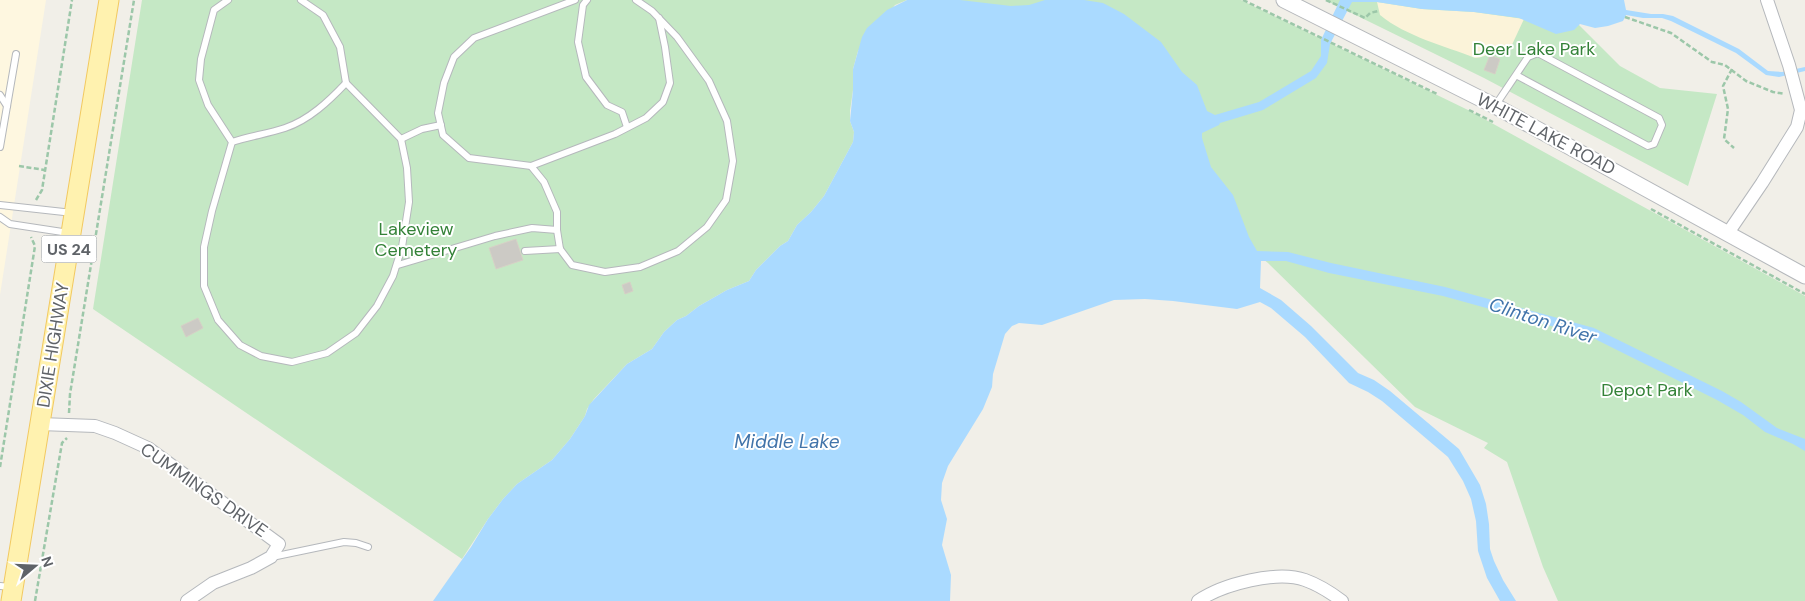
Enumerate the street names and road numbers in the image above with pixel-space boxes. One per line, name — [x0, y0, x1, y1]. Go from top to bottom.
street label: WHITE LAKE ROAD — [1472, 87, 1620, 181]
road number: US 24 — [42, 235, 96, 262]
street label: DIXIE HIGHWAY — [31, 280, 75, 409]
street label: CUMMINGS DRIVE — [136, 437, 272, 543]

